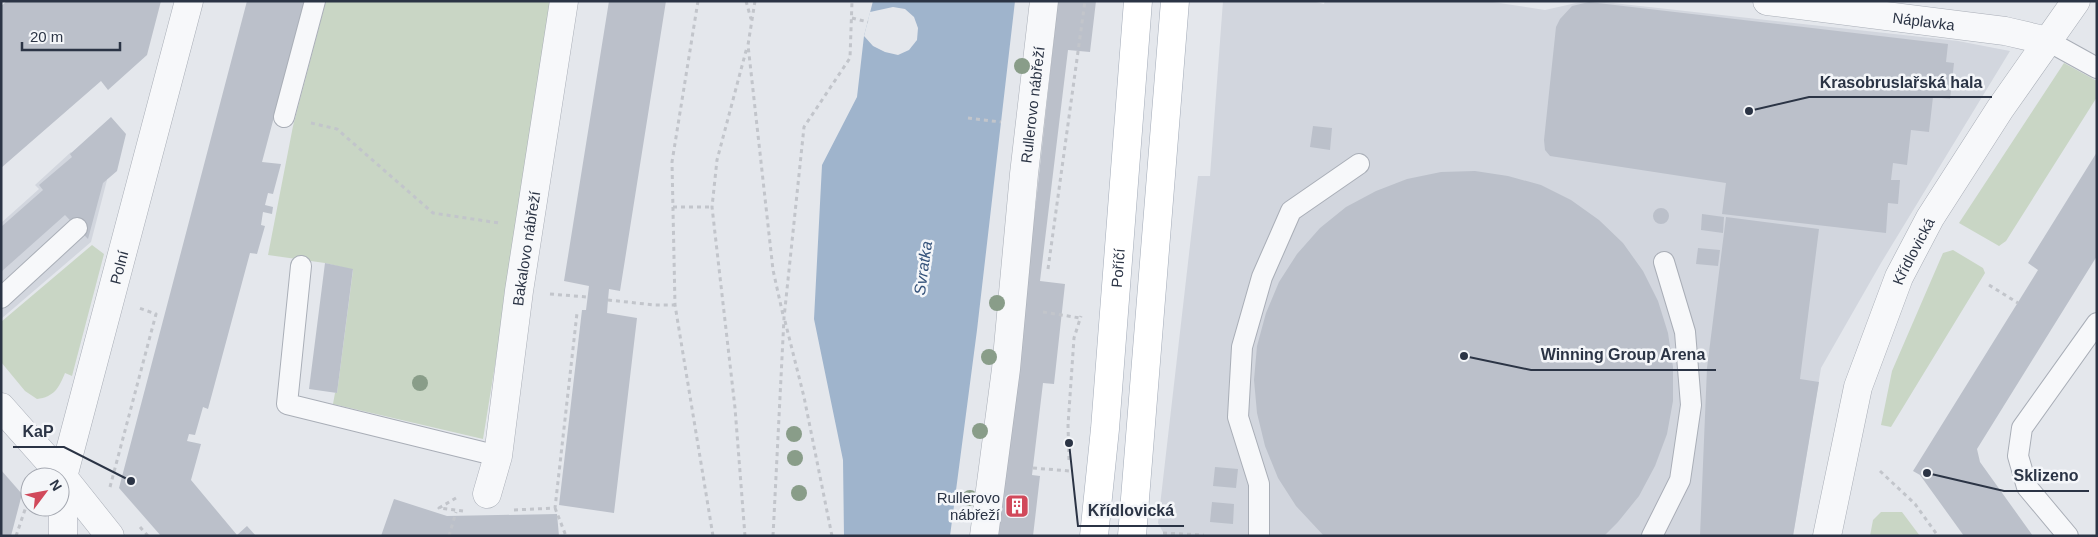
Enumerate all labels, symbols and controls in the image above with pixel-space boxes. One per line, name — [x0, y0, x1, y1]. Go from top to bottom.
street label: Náplavka — [1892, 8, 1957, 33]
scale bar — [22, 20, 120, 52]
text: 20 m — [30, 28, 63, 45]
street label: Rullerovo nábřeží — [1017, 45, 1047, 164]
callout: Krasobruslařská hala — [1809, 66, 1992, 97]
text: Krasobruslařská hala — [1820, 74, 1982, 91]
street label: Bakalovo nábřeží — [509, 189, 543, 307]
street label: Křídlovická — [1888, 214, 1938, 287]
water label: Svratka — [911, 240, 935, 296]
street label: Poříčí — [1107, 247, 1127, 288]
street label: Polní — [106, 248, 131, 286]
callout: Winning Group Arena — [1531, 339, 1716, 370]
text: Winning Group Arena — [1541, 346, 1705, 363]
callout: KaP — [13, 416, 64, 447]
text: KaP — [22, 423, 54, 440]
callout: Sklizeno — [2004, 460, 2089, 491]
north arrow — [20, 467, 70, 517]
text: Sklizeno — [2014, 467, 2079, 484]
text: N — [47, 477, 65, 494]
place label: Rullerovo nábřeží — [937, 489, 1001, 523]
building icon: Rullerovo nábřeží — [1004, 493, 1030, 519]
callout: Křídlovická — [1078, 495, 1184, 526]
text: Křídlovická — [1088, 502, 1174, 519]

